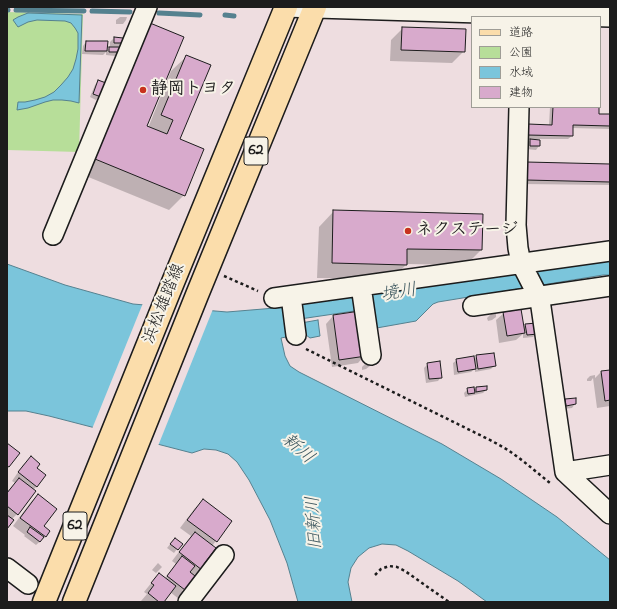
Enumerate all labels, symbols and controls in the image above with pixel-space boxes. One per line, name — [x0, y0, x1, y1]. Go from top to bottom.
legend — [471, 16, 601, 108]
text: 道路 — [509, 24, 533, 42]
text: 公園 — [509, 44, 533, 62]
text: 水域 — [509, 64, 533, 82]
place label: 静岡トヨタ — [151, 80, 236, 100]
text: 建物 — [509, 84, 533, 102]
marker: 静岡トヨタ — [138, 85, 148, 95]
road number: 62 — [244, 137, 268, 165]
place label: ネクステージ — [416, 221, 518, 241]
marker: ネクステージ — [403, 226, 413, 236]
street label: 浜松雄踏線 — [140, 261, 190, 347]
water label: 境川 — [380, 281, 418, 307]
water label: 新川 — [276, 430, 318, 470]
water label: 旧新川 — [304, 495, 328, 551]
road number: 62 — [63, 512, 87, 540]

